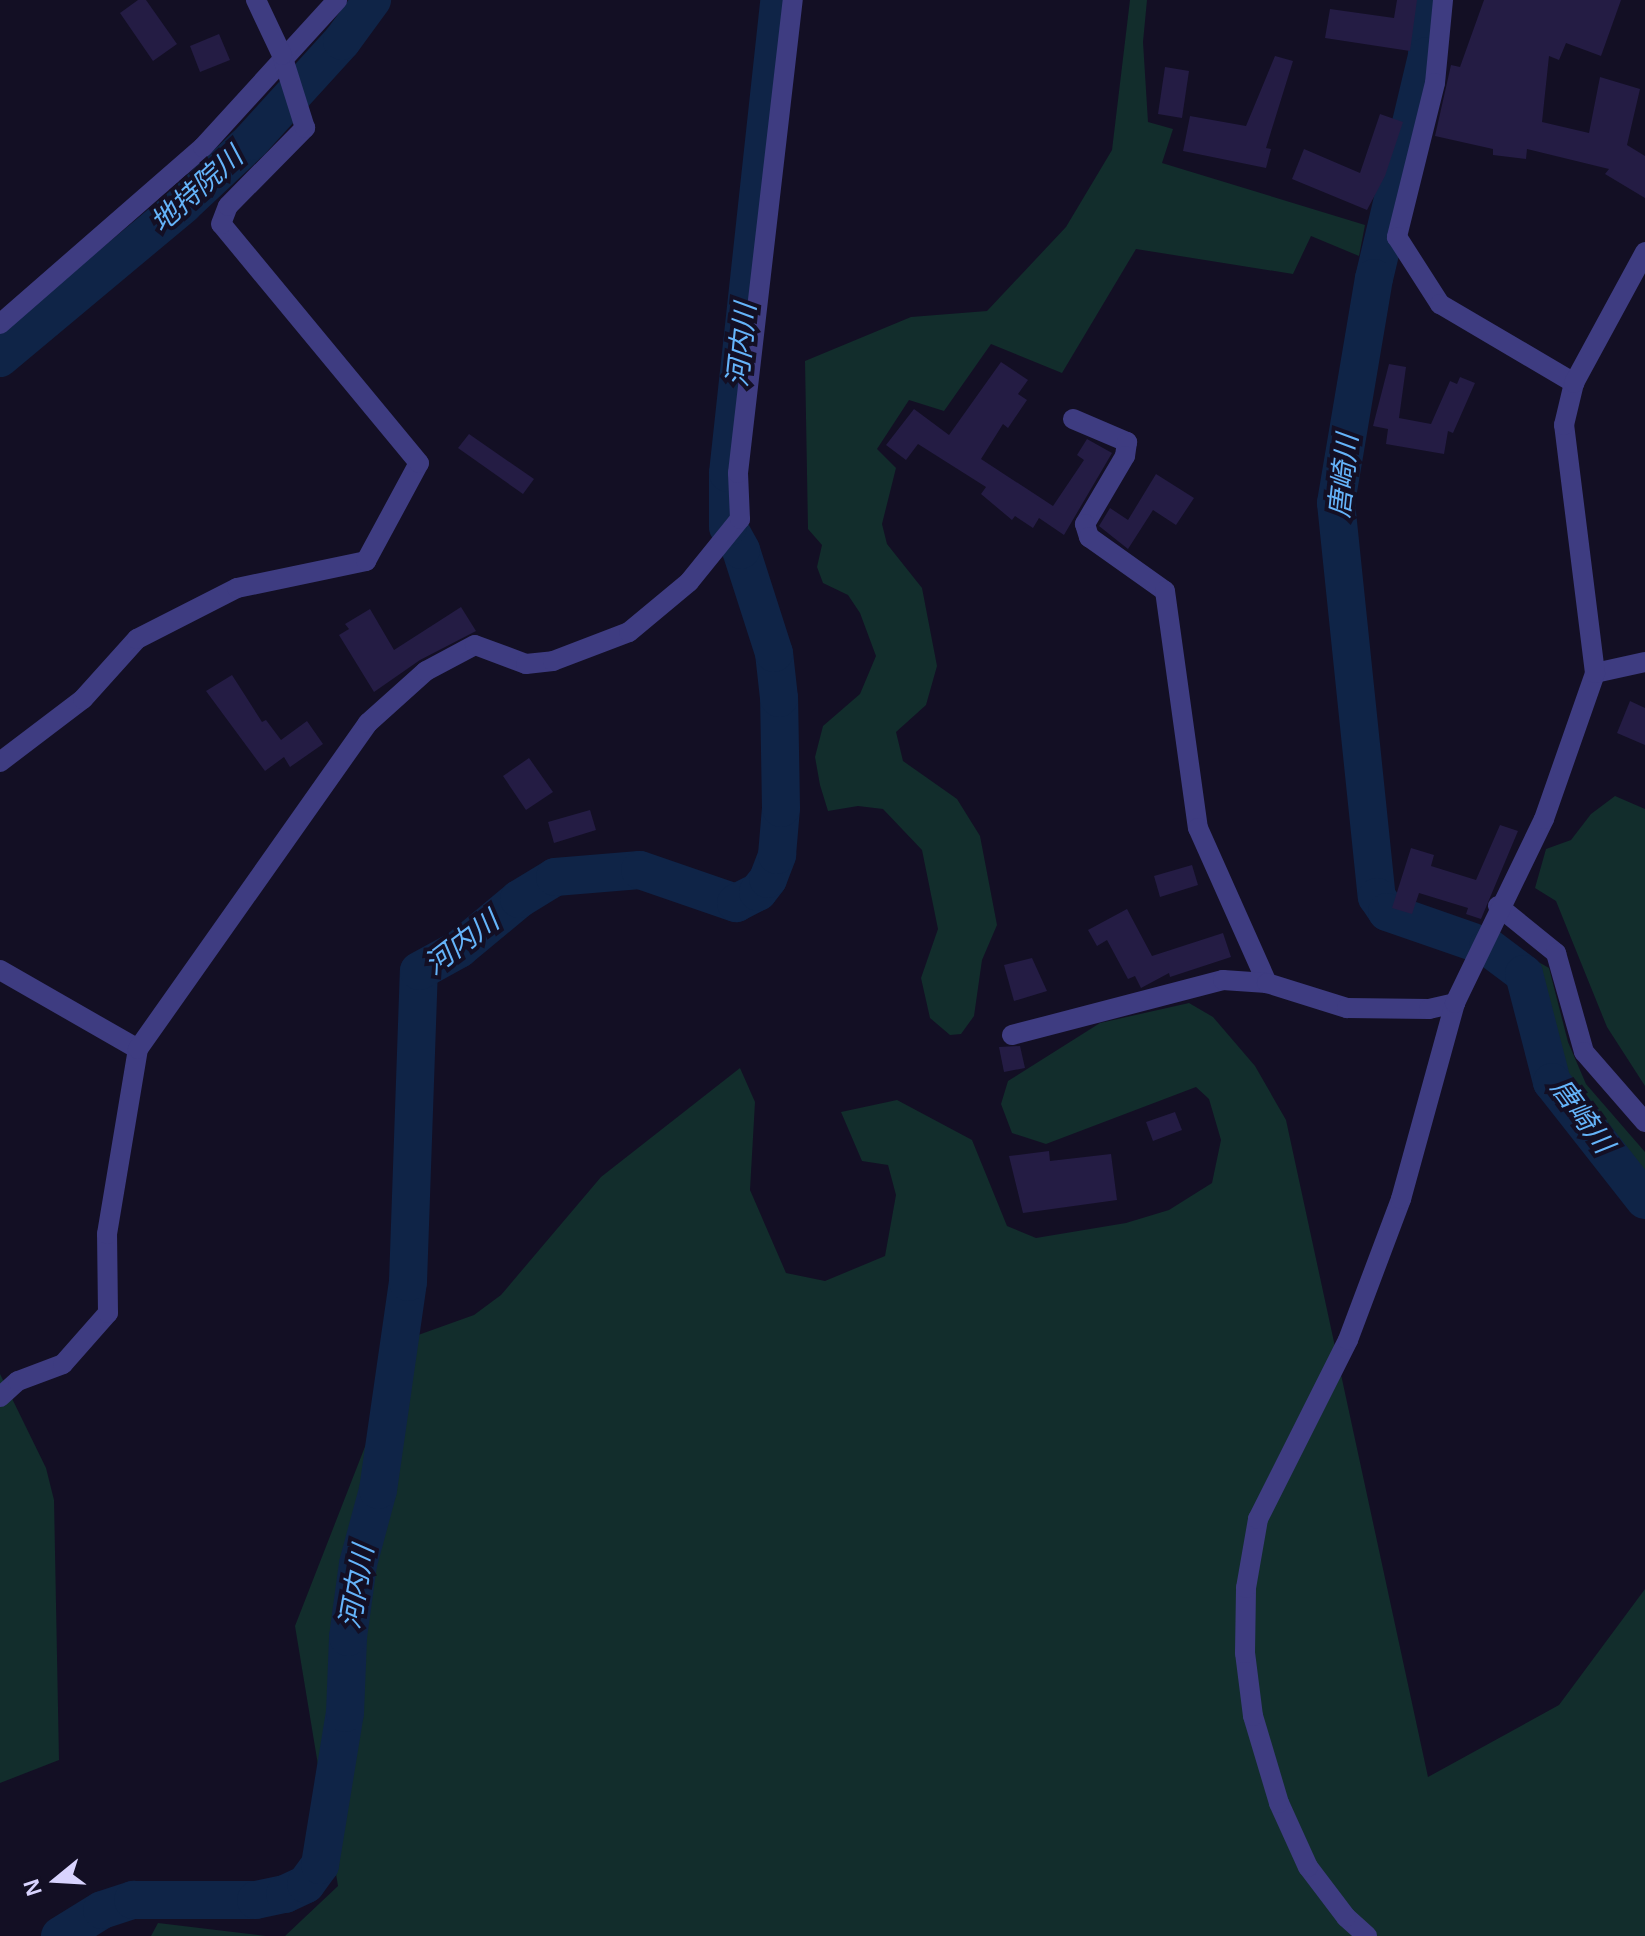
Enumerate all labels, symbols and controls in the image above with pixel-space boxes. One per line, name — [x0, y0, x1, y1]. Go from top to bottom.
water label: 地持院川 — [144, 140, 250, 240]
water label: 河内川 — [721, 301, 763, 389]
water label: 唐崎川 — [1323, 432, 1365, 520]
water label: 河内川 — [418, 904, 506, 982]
water label: 唐崎川 — [1544, 1072, 1620, 1160]
water label: 河内川 — [333, 1543, 381, 1631]
north arrow — [16, 1840, 96, 1920]
text: N — [18, 1876, 47, 1899]

